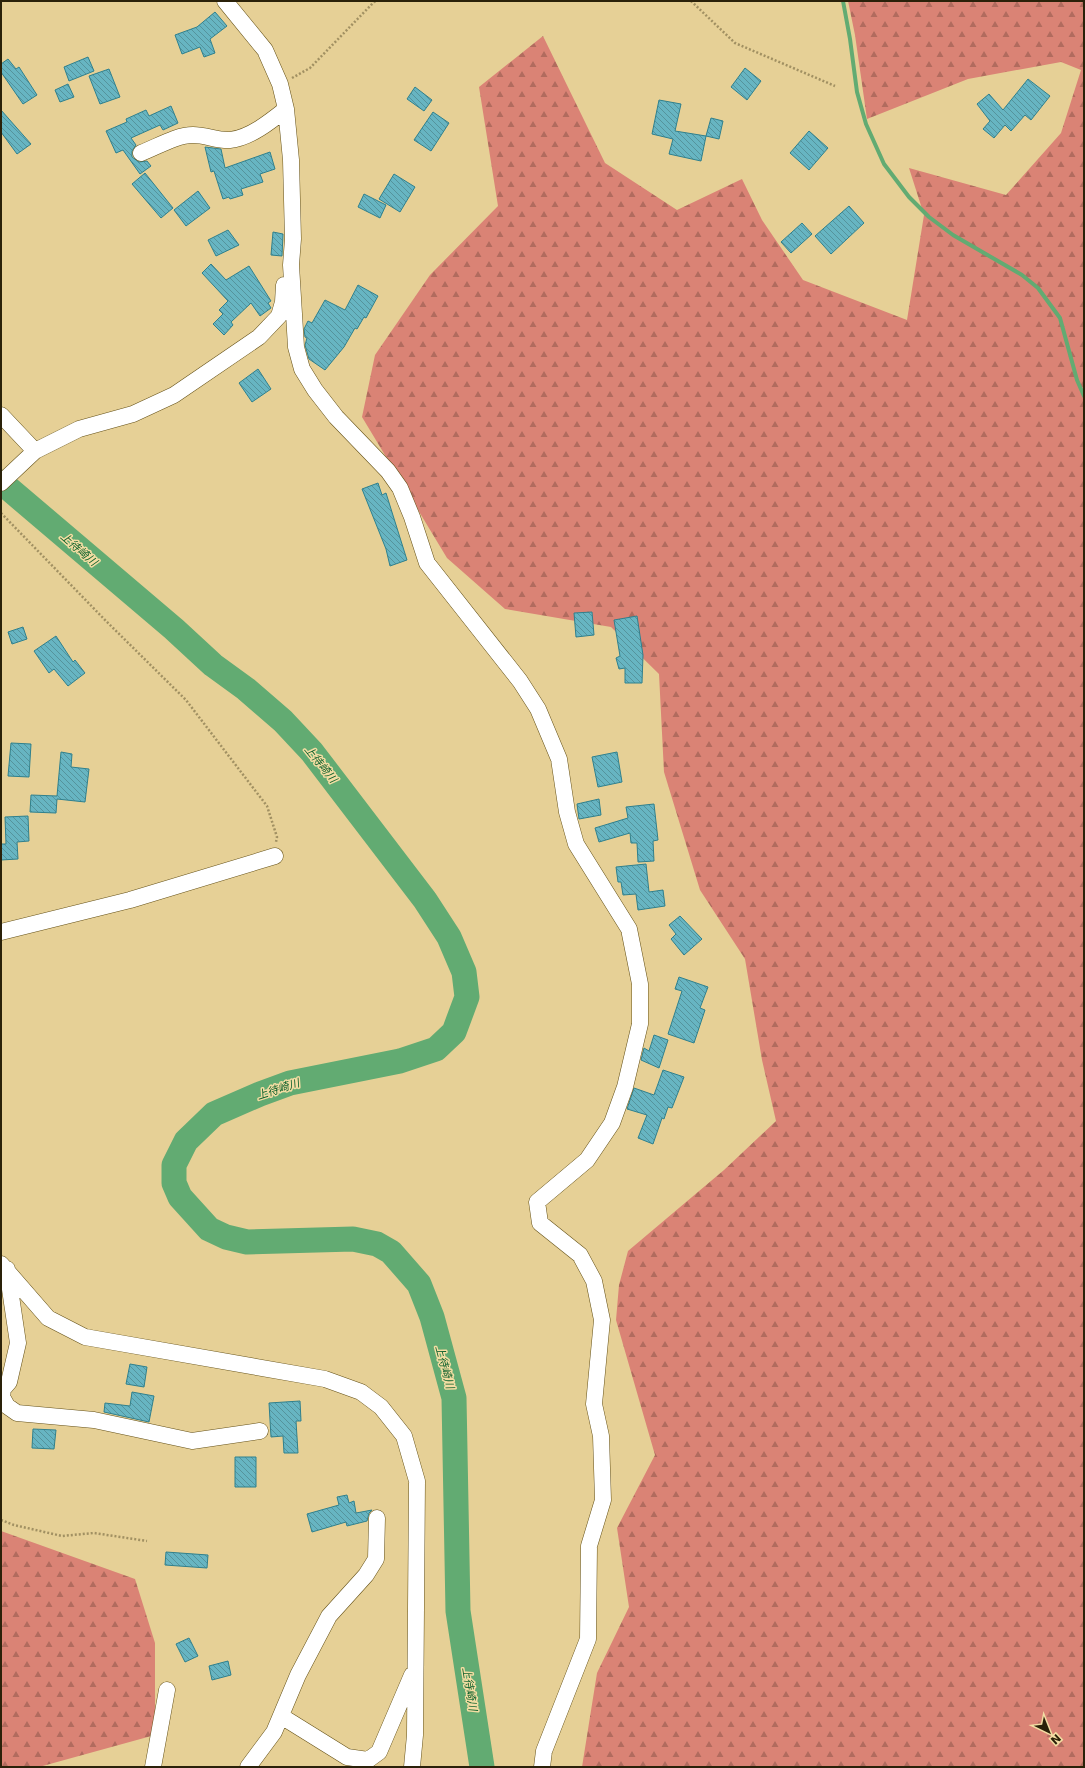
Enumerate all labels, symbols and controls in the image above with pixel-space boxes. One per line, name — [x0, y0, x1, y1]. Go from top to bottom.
water label: 上待崎川 — [58, 530, 100, 569]
water label: 上待崎川 — [302, 743, 340, 786]
water label: 上待崎川 — [255, 1076, 302, 1102]
water label: 上待崎川 — [433, 1344, 457, 1391]
water label: 上待崎川 — [460, 1666, 480, 1713]
north arrow — [1029, 1712, 1069, 1752]
text: N — [1048, 1731, 1063, 1747]

